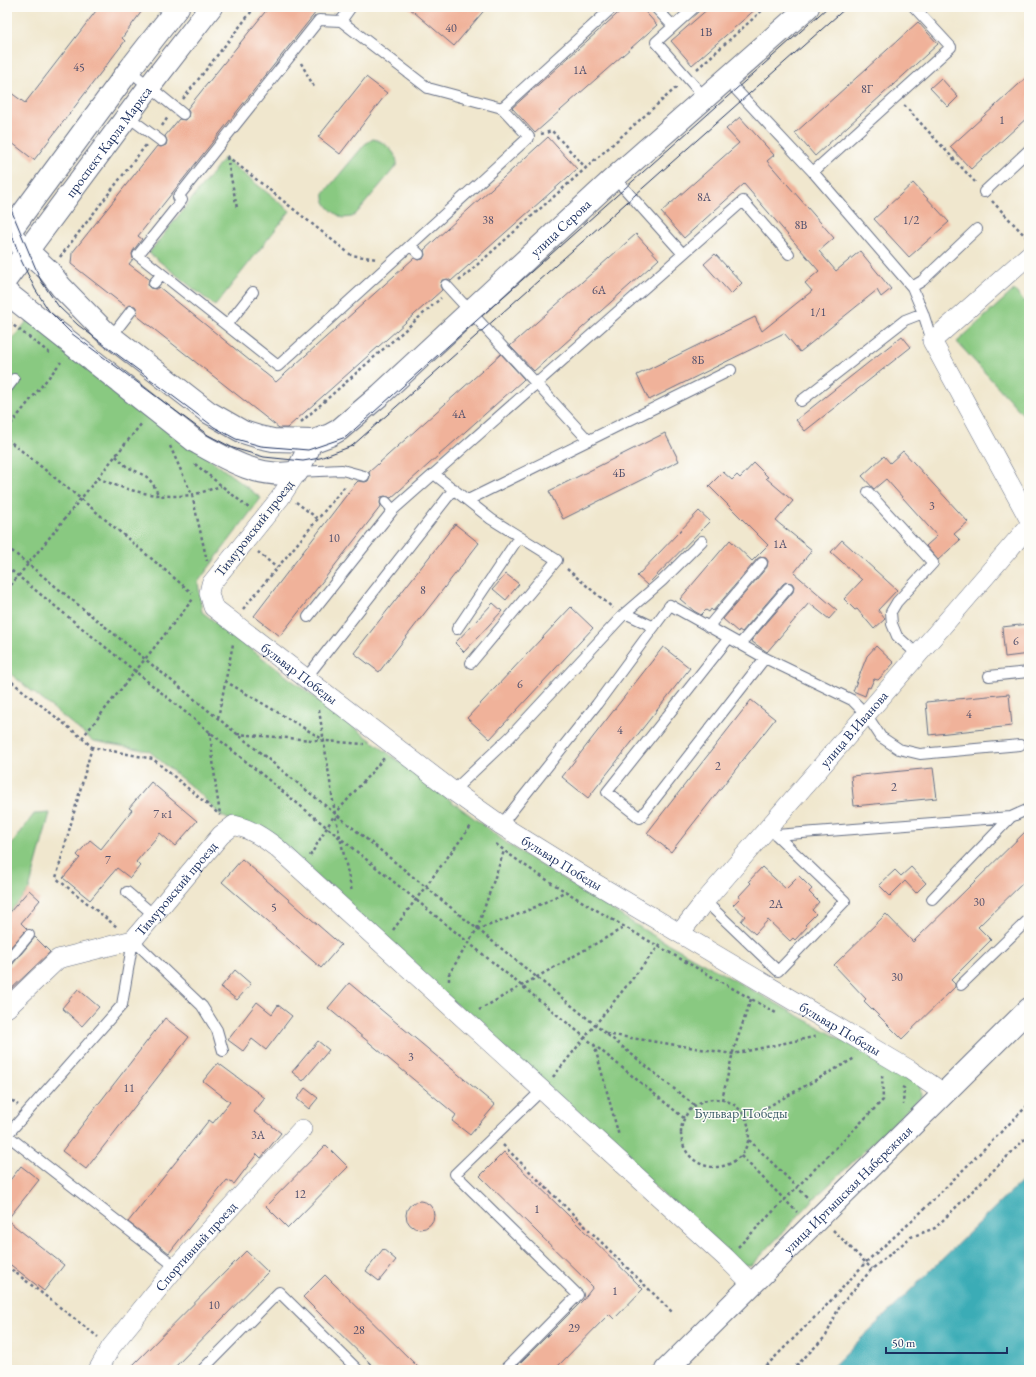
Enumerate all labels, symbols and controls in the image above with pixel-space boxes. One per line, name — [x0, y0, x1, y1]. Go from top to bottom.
house number: 40 — [445, 20, 457, 36]
house number: 1В — [700, 24, 712, 40]
house number: 45 — [73, 59, 85, 75]
house number: 1А — [573, 62, 588, 78]
house number: 8Г — [861, 81, 874, 97]
street label: проспект Карла Маркса — [61, 82, 156, 201]
house number: 1 — [999, 112, 1005, 128]
house number: 8А — [697, 189, 712, 205]
street label: улица Серова — [526, 195, 595, 260]
house number: 38 — [482, 212, 494, 228]
house number: 1/2 — [903, 212, 919, 228]
house number: 8В — [795, 217, 807, 233]
house number: 6А — [592, 282, 607, 298]
house number: 1/1 — [810, 304, 826, 320]
house number: 8Б — [692, 352, 704, 368]
house number: 4А — [452, 406, 467, 422]
house number: 4Б — [613, 465, 625, 481]
street label: Тимуровский проезд — [210, 475, 298, 580]
house number: 3 — [929, 498, 935, 514]
house number: 10 — [328, 530, 340, 546]
house number: 1А — [773, 536, 788, 552]
house number: 8 — [420, 582, 426, 598]
house number: 6 — [1013, 633, 1019, 649]
street label: бульвар Победы — [258, 638, 342, 708]
house number: 6 — [517, 676, 523, 692]
street label: улица В.Иванова — [816, 687, 892, 771]
house number: 4 — [966, 706, 972, 722]
house number: 4 — [617, 722, 623, 738]
house number: 2 — [715, 758, 721, 774]
house number: 2 — [891, 779, 897, 795]
house number: 7 к1 — [153, 806, 173, 822]
street label: бульвар Победы — [518, 831, 606, 895]
street label: Тимуровский проезд — [131, 837, 221, 940]
house number: 7 — [105, 852, 111, 868]
house number: 30 — [973, 894, 985, 910]
house number: 2А — [769, 896, 784, 912]
house number: 5 — [271, 899, 277, 915]
house number: 30 — [891, 969, 903, 985]
street label: бульвар Победы — [796, 998, 885, 1060]
house number: 3 — [408, 1049, 414, 1065]
house number: 11 — [123, 1080, 135, 1096]
park label: Бульвар Победы — [694, 1104, 788, 1122]
street label: улица Иртышская Набережная — [779, 1121, 916, 1258]
house number: 3А — [251, 1127, 266, 1143]
house number: 12 — [294, 1186, 306, 1202]
street label: Спортивный проезд — [151, 1197, 241, 1295]
house number: 1 — [534, 1201, 540, 1217]
house number: 1 — [612, 1283, 618, 1299]
house number: 10 — [208, 1297, 220, 1313]
house number: 29 — [568, 1320, 580, 1336]
house number: 28 — [353, 1322, 365, 1338]
scale bar — [886, 1329, 1007, 1355]
text: 50 m — [892, 1335, 916, 1351]

